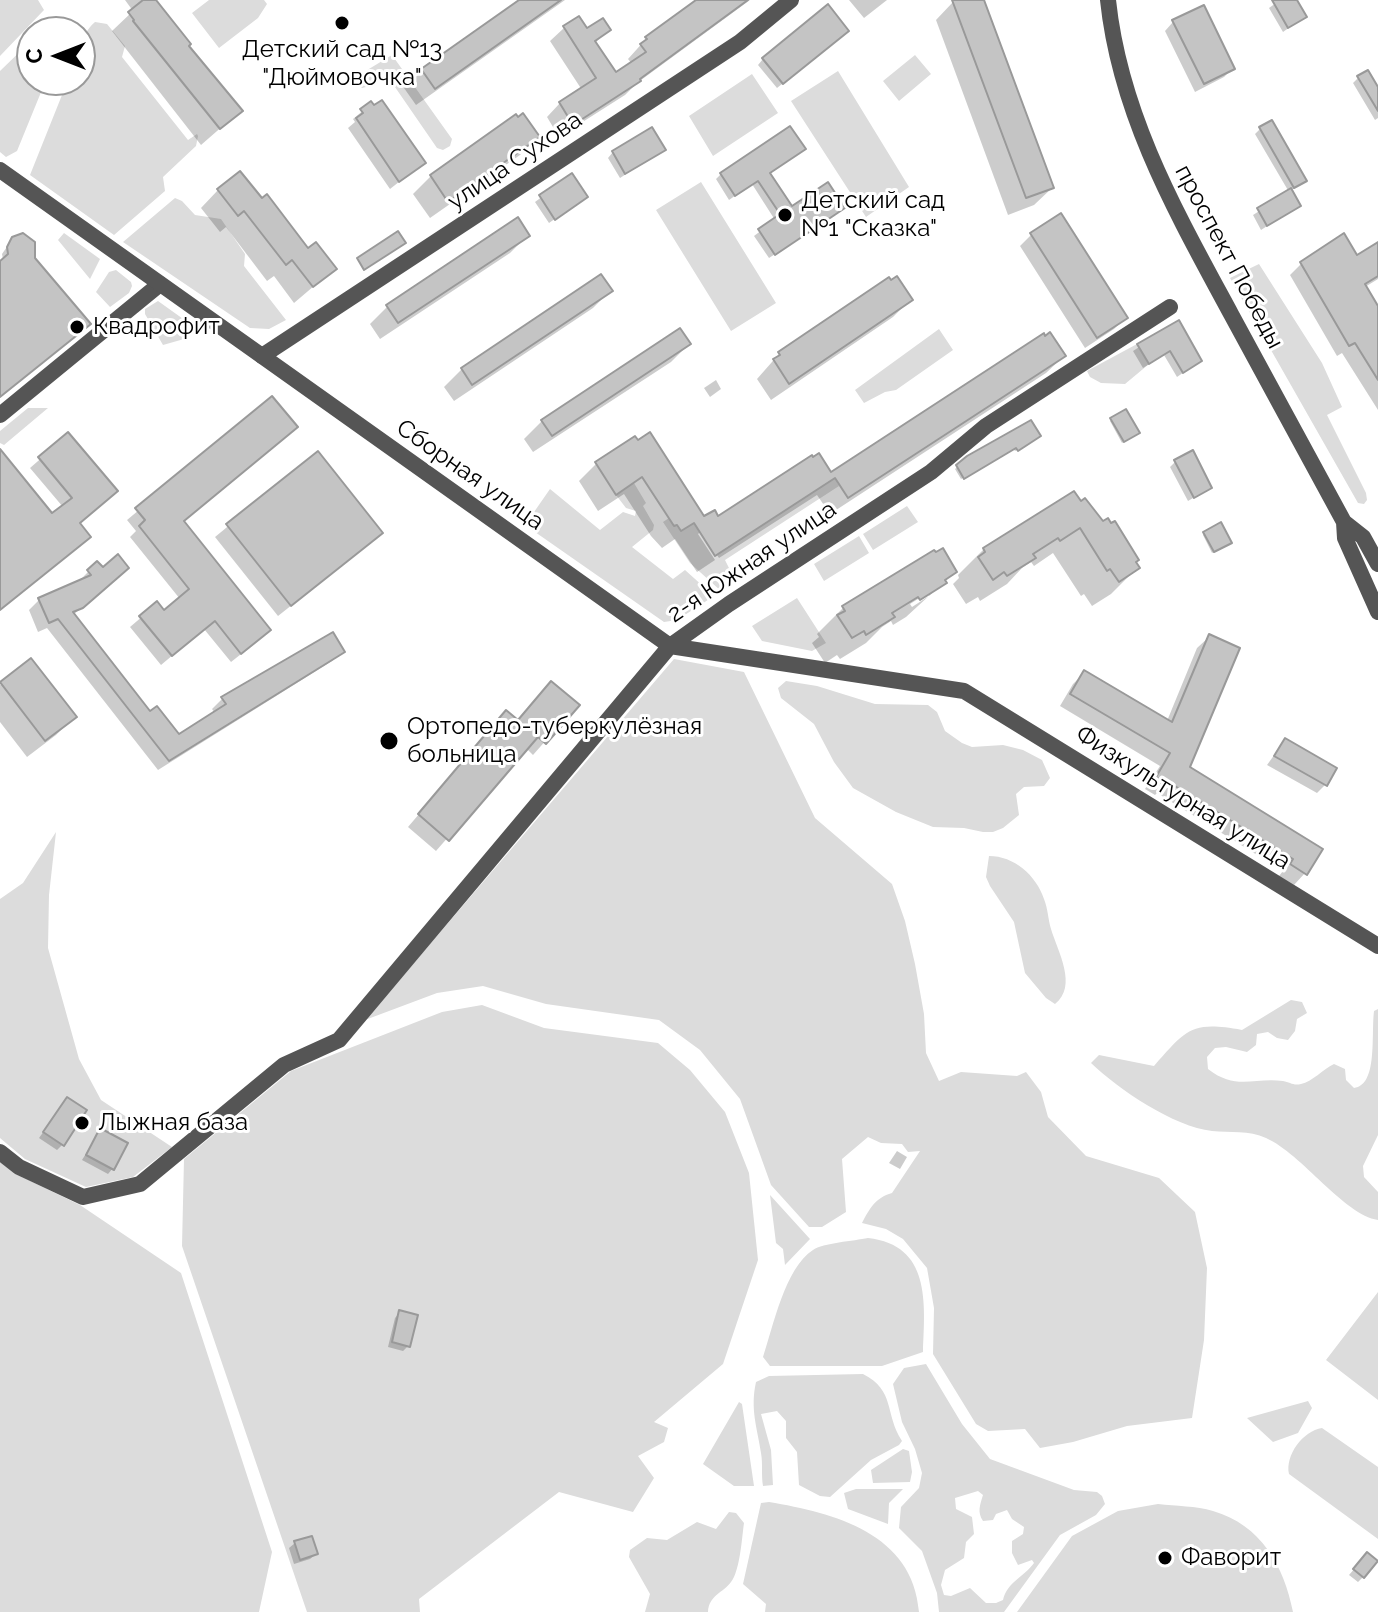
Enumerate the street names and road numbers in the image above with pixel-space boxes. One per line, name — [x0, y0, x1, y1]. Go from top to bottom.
street label: улица Сухова — [442, 106, 588, 216]
street label: проспект Победы — [1168, 160, 1290, 354]
street label: Сборная улица — [391, 413, 549, 537]
street label: 2-я Южная улица — [662, 495, 842, 629]
street label: Физкультурная улица — [1070, 720, 1296, 876]

